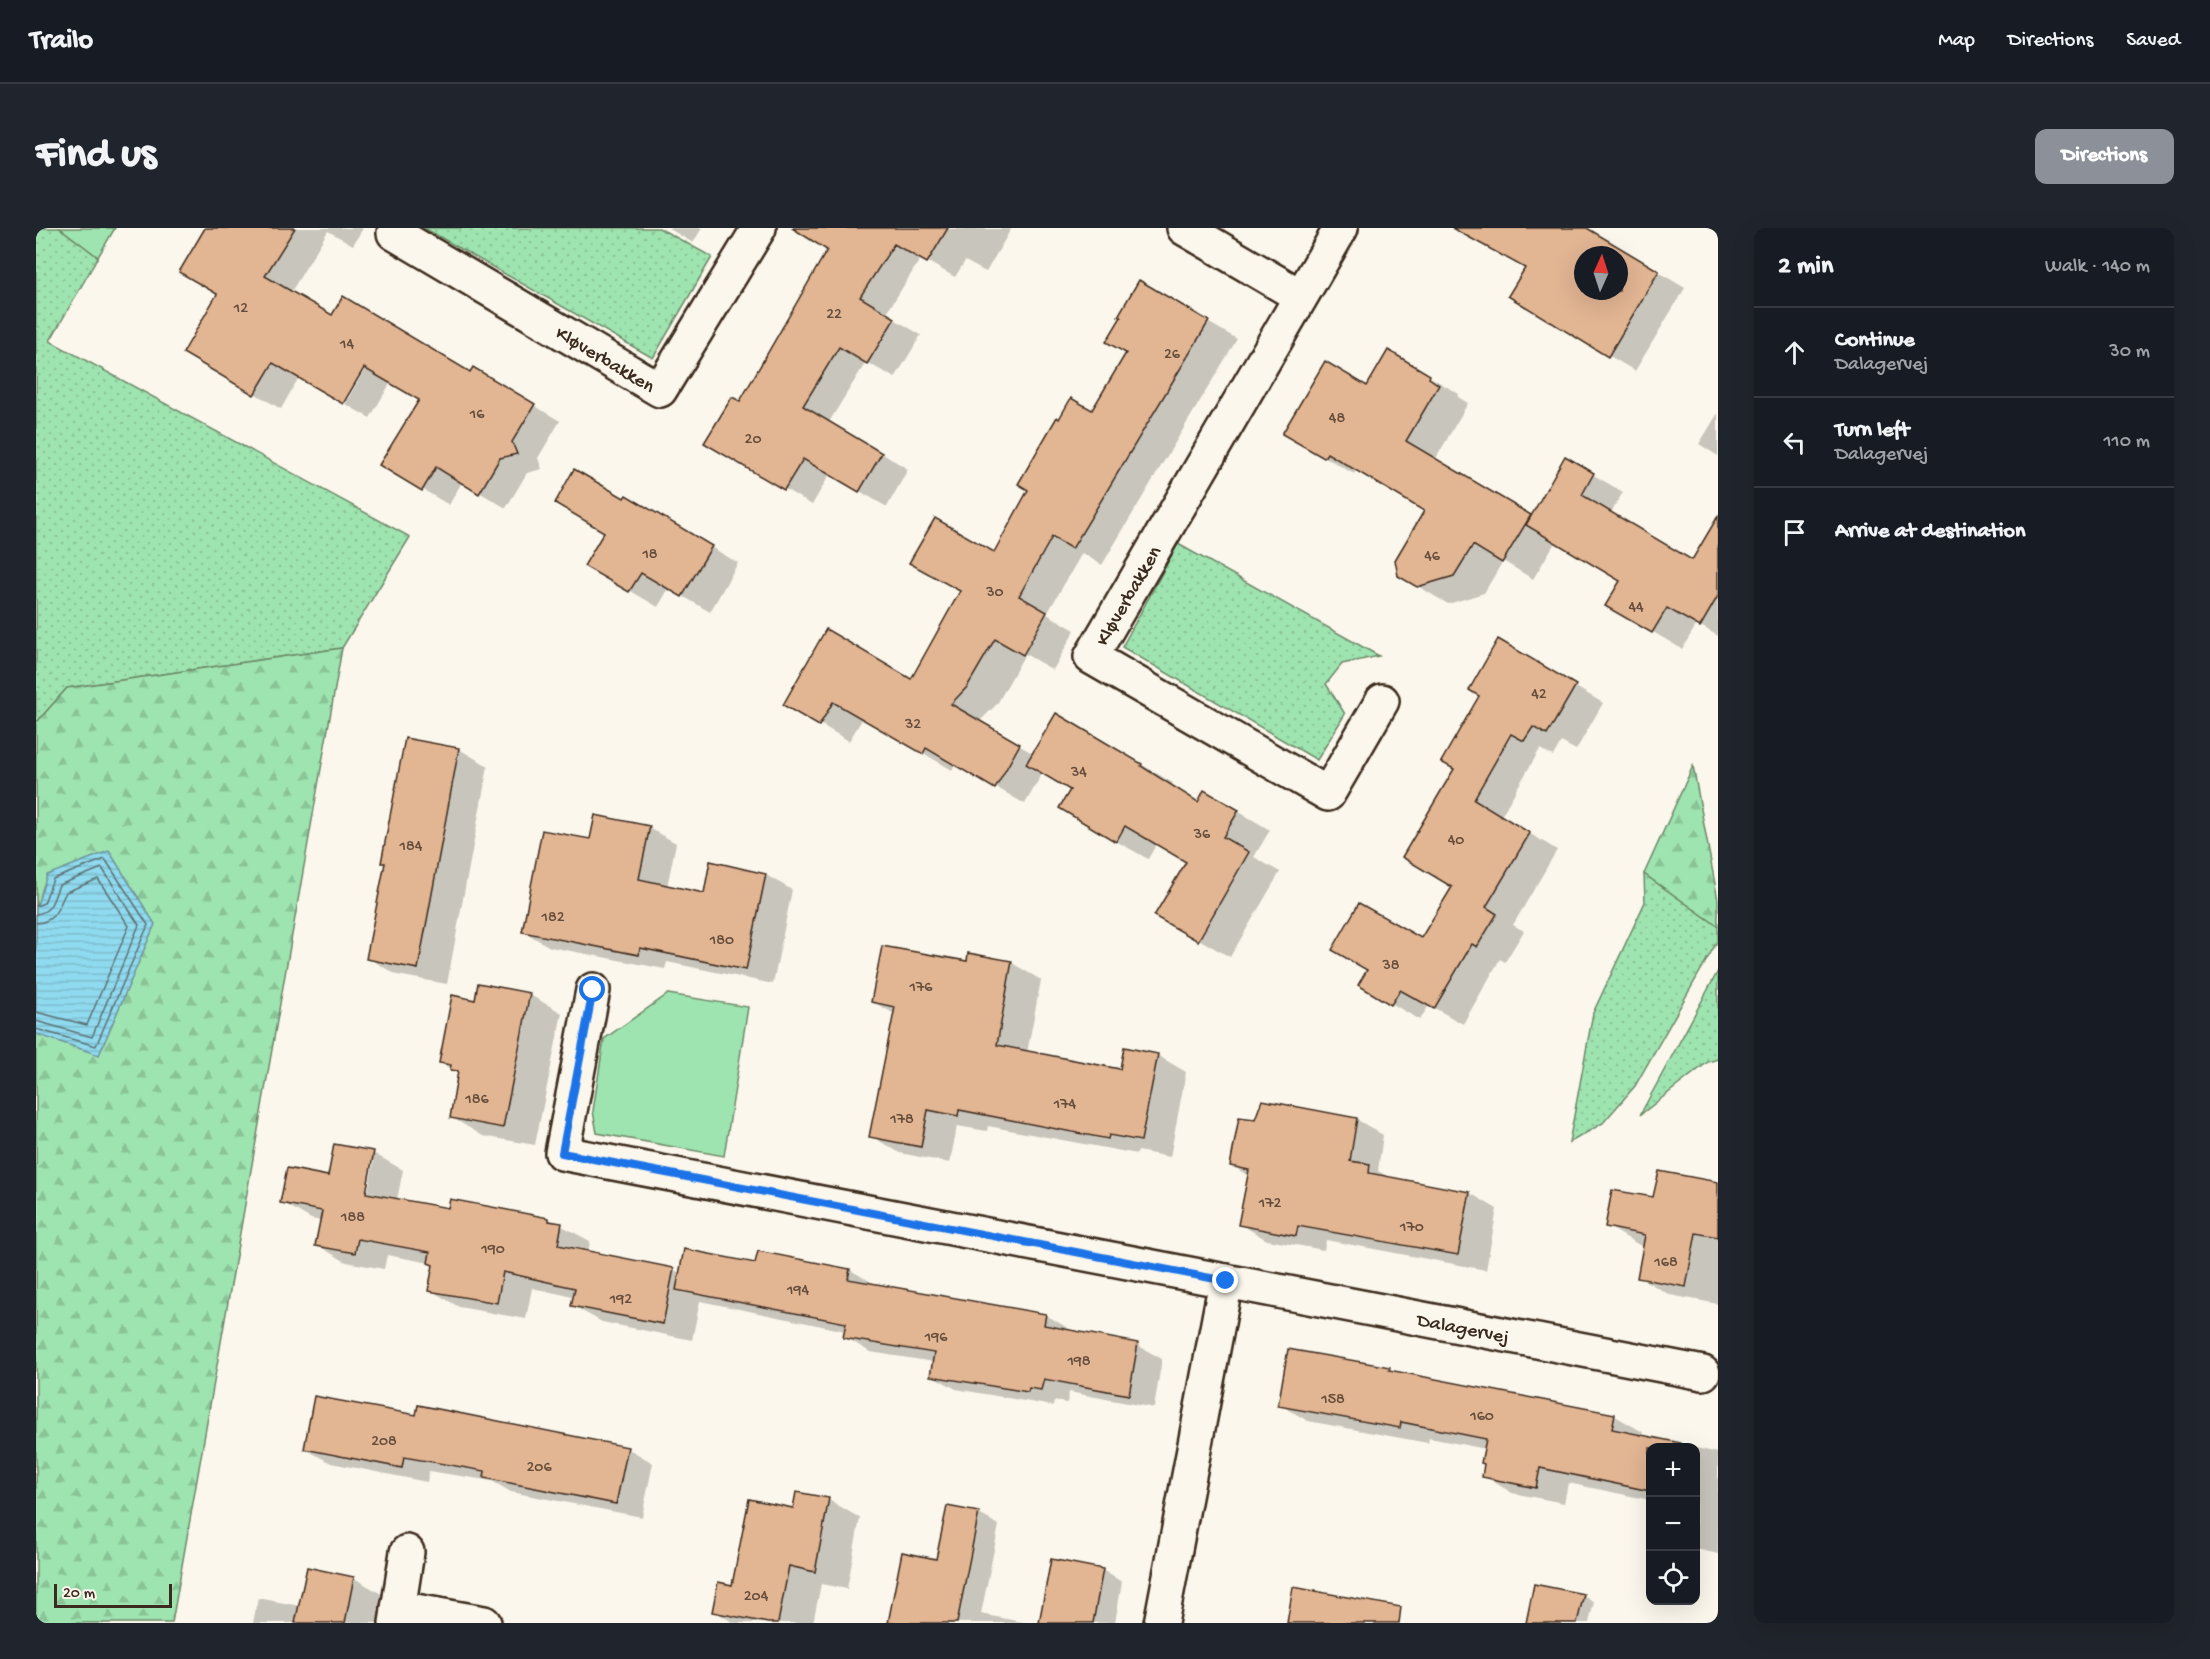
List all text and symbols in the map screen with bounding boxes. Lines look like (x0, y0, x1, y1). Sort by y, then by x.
text: Trailo (30, 25, 93, 58)
text: Map (1938, 29, 1975, 54)
text: Directions (2008, 29, 2093, 54)
text: Saved (2126, 29, 2180, 54)
button: Directions (2035, 129, 2174, 184)
text: Find us (36, 132, 156, 181)
north arrow (1574, 246, 1628, 300)
text: 2 min (1778, 252, 1833, 283)
text: Walk · 140 m (2045, 256, 2150, 279)
house number: 12 (233, 300, 248, 319)
house number: 22 (826, 306, 842, 325)
street label: Kløverbakken (550, 323, 658, 400)
text: Continue (1835, 328, 1915, 354)
house number: 14 (339, 336, 354, 355)
icon: ahead (1778, 336, 1811, 369)
text: 30 m (2109, 341, 2150, 364)
house number: 26 (1164, 346, 1181, 365)
text: Dalagervej (1835, 354, 1928, 377)
house number: 16 (469, 406, 485, 425)
house number: 48 (1329, 410, 1345, 429)
text: Turn left (1835, 418, 1909, 444)
icon: left (1778, 426, 1811, 459)
house number: 20 (745, 431, 761, 450)
text: 110 m (2104, 431, 2150, 454)
text: Dalagervej (1835, 444, 1928, 467)
icon: arrive (1778, 516, 1811, 549)
text: Arrive at destination (1835, 519, 2025, 545)
street label: Kløverbakken (1092, 542, 1168, 651)
house number: 18 (641, 546, 658, 565)
house number: 46 (1424, 548, 1441, 567)
house number: 30 (985, 584, 1004, 603)
house number: 44 (1628, 599, 1644, 618)
house number: 42 (1531, 686, 1547, 705)
house number: 32 (904, 716, 921, 735)
house number: 34 (1070, 764, 1087, 783)
house number: 36 (1193, 826, 1211, 845)
house number: 40 (1448, 832, 1464, 851)
house number: 184 (399, 838, 423, 857)
house number: 182 (540, 909, 565, 928)
house number: 180 (709, 932, 734, 951)
house number: 38 (1381, 957, 1400, 976)
route start (579, 976, 605, 1002)
house number: 176 (909, 979, 933, 998)
house number: 186 (464, 1091, 490, 1110)
house number: 174 (1053, 1096, 1077, 1115)
house number: 178 (889, 1111, 914, 1130)
house number: 172 (1258, 1195, 1281, 1214)
house number: 188 (340, 1209, 365, 1228)
house number: 170 (1399, 1219, 1424, 1238)
house number: 190 (480, 1241, 505, 1260)
house number: 168 (1653, 1254, 1678, 1273)
route end (1212, 1267, 1238, 1293)
house number: 194 (786, 1282, 809, 1301)
house number: 192 (609, 1291, 632, 1310)
street label: Dalagervej (1413, 1310, 1511, 1350)
house number: 196 (924, 1329, 948, 1348)
house number: 198 (1066, 1353, 1091, 1372)
house number: 158 (1320, 1391, 1345, 1410)
house number: 160 (1469, 1408, 1494, 1427)
house number: 208 (371, 1433, 397, 1452)
map controls (1646, 1443, 1700, 1605)
button: + (1646, 1443, 1700, 1497)
house number: 206 (526, 1459, 552, 1478)
button: − (1646, 1497, 1700, 1551)
button: locate (1646, 1551, 1700, 1605)
scale bar (54, 1581, 172, 1608)
text: 20 m (63, 1585, 95, 1604)
house number: 204 (744, 1588, 769, 1607)

